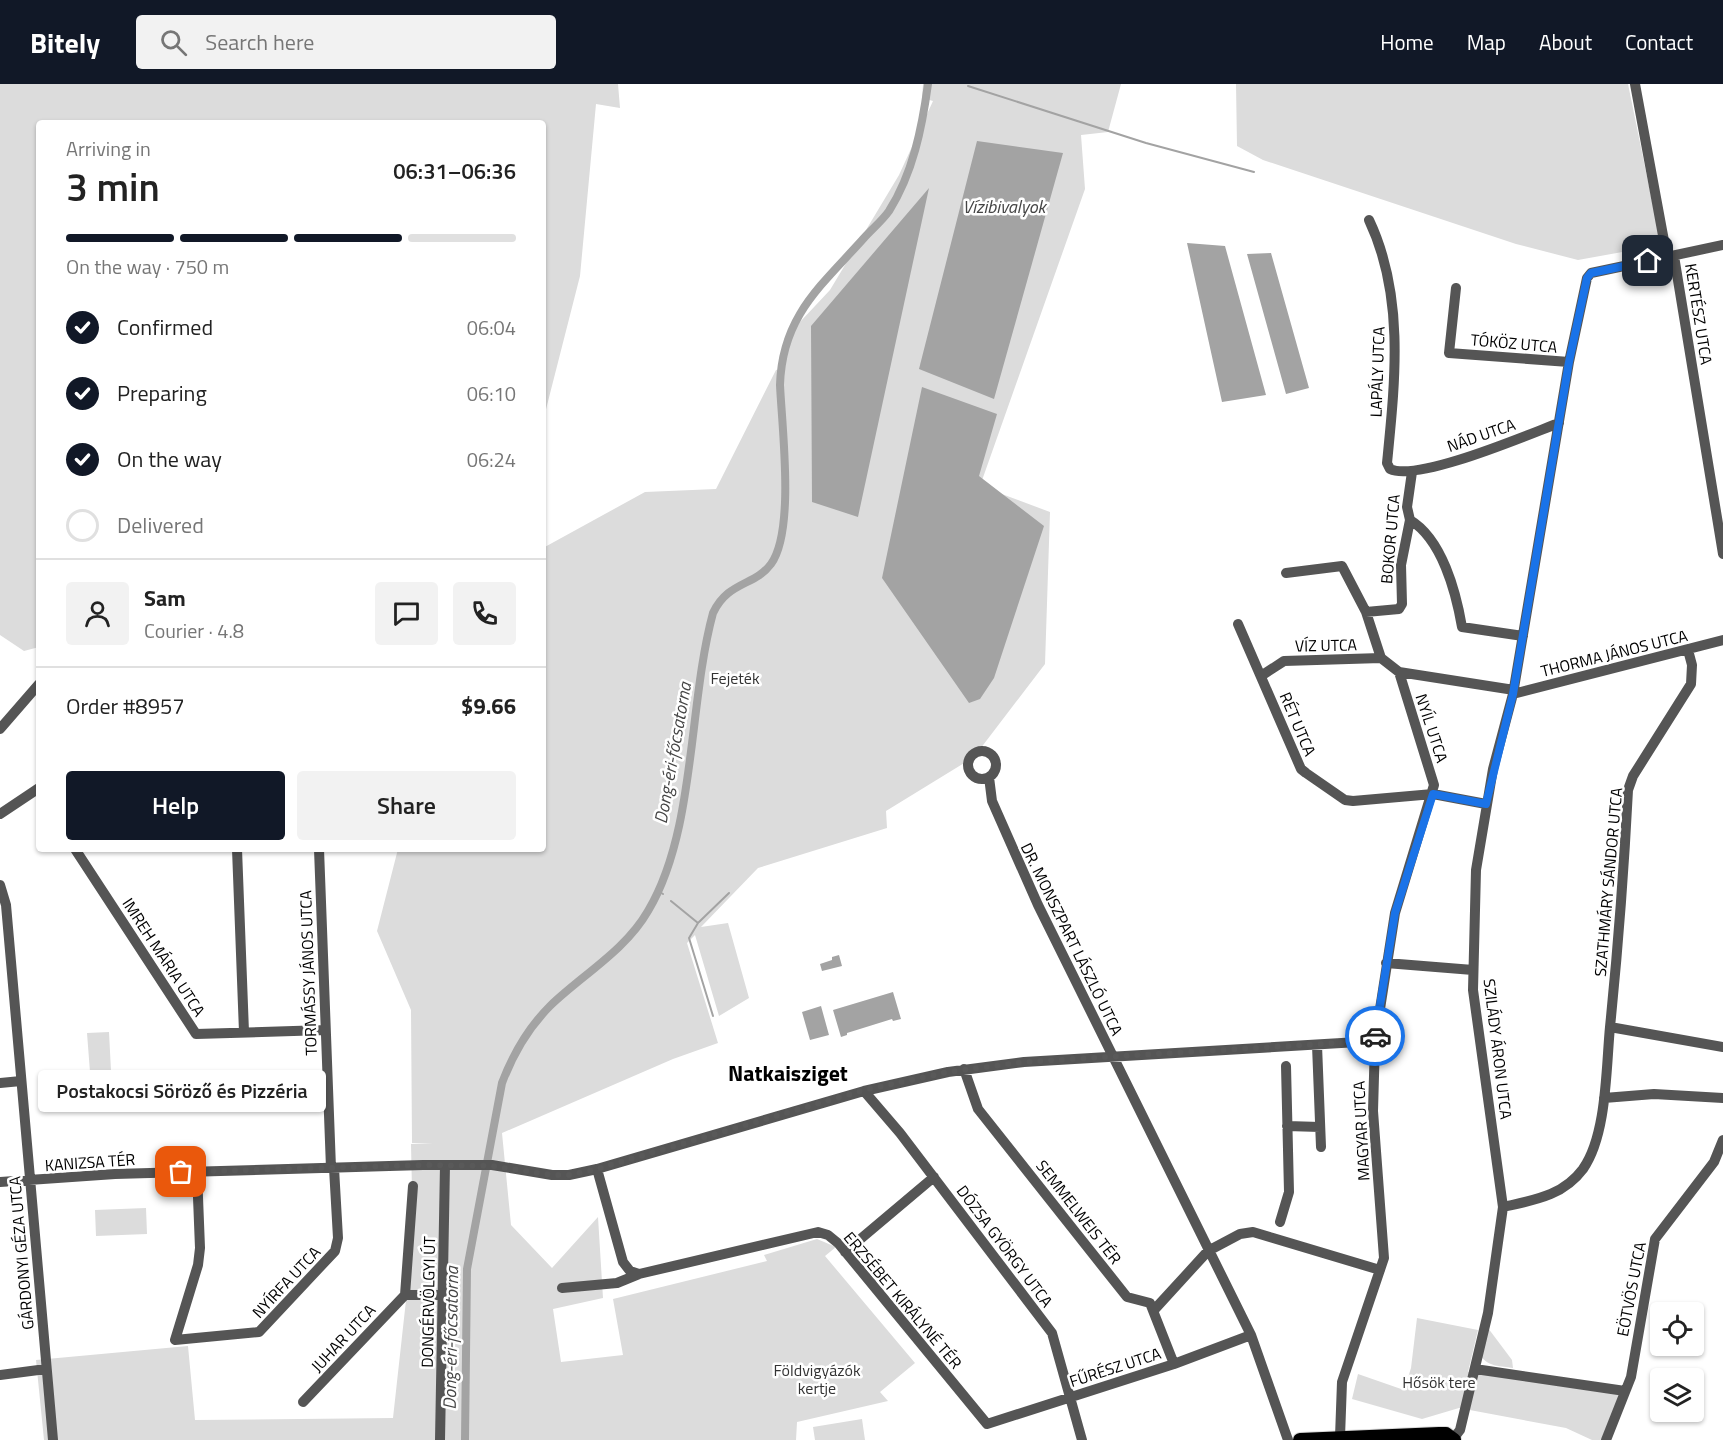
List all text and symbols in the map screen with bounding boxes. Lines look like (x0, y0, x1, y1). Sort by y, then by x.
search box (136, 15, 556, 69)
text: Bitely (30, 21, 100, 64)
text: Search here (205, 25, 314, 59)
icon: search (157, 26, 190, 59)
text: Home (1380, 26, 1434, 58)
text: Map (1467, 26, 1506, 58)
text: About (1539, 26, 1592, 58)
text: Contact (1625, 26, 1693, 58)
text: Arriving in (66, 133, 151, 164)
text: 06:31–06:36 (393, 154, 516, 188)
text: 3 min (66, 157, 160, 216)
water label: Vízibivalyok (962, 193, 1048, 220)
pin (1622, 235, 1673, 286)
icon: home (1631, 244, 1664, 277)
text: On the way · 750 m (66, 251, 229, 282)
street label: KERTÉSZ UTCA (1679, 262, 1719, 367)
text: Confirmed (117, 310, 213, 344)
icon: check (66, 311, 99, 344)
text: 06:04 (467, 312, 516, 343)
street label: LAPÁLY UTCA (1363, 326, 1391, 418)
street label: TÓKÖZ UTCA (1470, 327, 1559, 359)
text: Preparing (117, 376, 207, 410)
icon: check (66, 377, 99, 410)
text: 06:10 (467, 378, 516, 409)
street label: NÁD UTCA (1444, 412, 1519, 458)
text: On the way (117, 442, 222, 476)
icon: check (66, 443, 99, 476)
text: 06:24 (467, 444, 516, 475)
street label: BOKOR UTCA (1374, 493, 1406, 585)
text: Delivered (117, 508, 204, 542)
text: Sam (144, 581, 186, 615)
button: person (66, 582, 129, 645)
button: chat (375, 582, 438, 645)
button: phone (453, 582, 516, 645)
text: Courier · 4.8 (144, 615, 244, 646)
street label: THORMA JÁNOS UTCA (1538, 623, 1690, 683)
street label: VÍZ UTCA (1295, 632, 1358, 658)
park label: Fejeték (710, 666, 760, 690)
water label: Dong-éri-főcsatorna (647, 679, 698, 826)
street label: RÉT UTCA (1274, 688, 1322, 760)
text: Order #8957 (66, 689, 185, 723)
text: $9.66 (461, 689, 516, 723)
street label: NYÍL UTCA (1410, 690, 1455, 766)
button: Help (66, 771, 285, 840)
button: Share (297, 771, 516, 840)
street label: SZATHMÁRY SÁNDOR UTCA (1588, 786, 1628, 978)
street label: DR. MONSZPART LÁSZLÓ UTCA (1015, 839, 1129, 1040)
street label: TORMÁSSY JÁNOS UTCA (293, 890, 323, 1056)
street label: IMREH MÁRIA UTCA (117, 893, 212, 1021)
street label: SZILÁDY ÁRON UTCA (1477, 977, 1519, 1121)
courier (1345, 1006, 1405, 1066)
icon: car (1359, 1020, 1392, 1053)
district label: Natkaisziget (728, 1056, 848, 1090)
callout: Postakocsi Söröző és Pizzéria (37, 1070, 325, 1112)
text: Postakocsi Söröző és Pizzéria (56, 1075, 308, 1106)
street label: MAGYAR UTCA (1346, 1080, 1376, 1181)
pin (155, 1146, 206, 1197)
street label: KANIZSA TÉR (44, 1147, 136, 1177)
icon: bag (164, 1155, 197, 1188)
street label: SEMMELWEIS TÉR (1031, 1155, 1127, 1269)
street label: GÁRDONYI GÉZA UTCA (2, 1175, 40, 1331)
street label: DÓZSA GYÖRGY UTCA (951, 1180, 1059, 1313)
street label: ERZSÉBET KIRÁLYNÉ TÉR (838, 1226, 968, 1374)
street label: DONGÉRVÖLGYI ÚT (415, 1235, 441, 1368)
street label: EÖTVÖS UTCA (1610, 1239, 1652, 1338)
street label: NYÍRFA UTCA (246, 1240, 326, 1323)
water label: Dong-éri-főcsatorna (436, 1265, 465, 1410)
street label: JUHAR UTCA (305, 1298, 381, 1377)
map controls (1650, 1302, 1704, 1422)
button: locate (1650, 1302, 1704, 1356)
street label: FŰRÉSZ UTCA (1066, 1341, 1164, 1393)
park label: Földvigyázók kertje (773, 1358, 861, 1400)
button: layers (1650, 1368, 1704, 1422)
park label: Hősök tere (1402, 1370, 1476, 1394)

